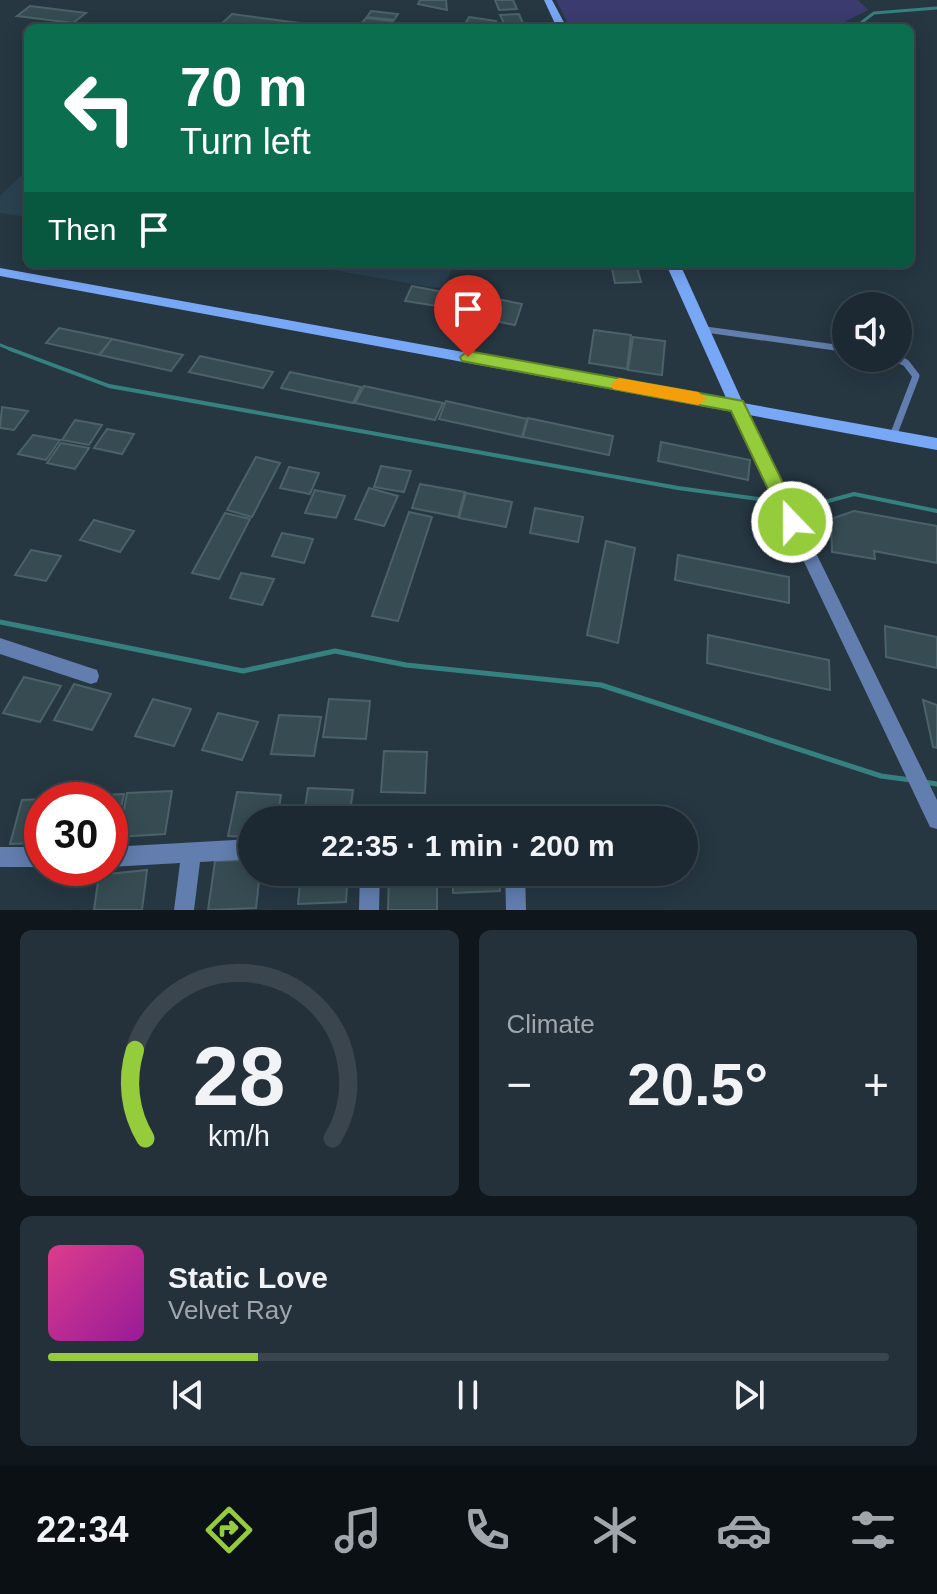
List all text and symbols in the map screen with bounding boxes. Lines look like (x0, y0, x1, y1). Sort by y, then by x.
text: 70 m (180, 55, 308, 118)
icon: left (48, 56, 152, 160)
text: Turn left (180, 121, 311, 162)
icon: arrive (132, 208, 176, 252)
text: Then (48, 213, 116, 246)
pin (434, 275, 502, 357)
icon: arrive (446, 287, 490, 331)
map controls (832, 292, 912, 372)
button: sound (832, 292, 912, 372)
position arrow (750, 480, 834, 564)
speed limit sign: 30 (24, 782, 128, 886)
text: 22:35 · 1 min · 200 m (321, 829, 615, 862)
text: Climate (507, 1009, 595, 1039)
text: 28 (193, 1030, 286, 1123)
text: 20.5° (627, 1051, 768, 1118)
text: − (507, 1060, 532, 1109)
text: + (863, 1060, 889, 1109)
text: km/h (208, 1120, 270, 1152)
text: Static Love (168, 1261, 328, 1294)
text: Velvet Ray (168, 1295, 292, 1325)
icon: previous (166, 1373, 210, 1417)
icon: pause (446, 1373, 490, 1417)
icon: next (727, 1373, 771, 1417)
icon: directions (201, 1502, 257, 1558)
icon: music (330, 1502, 386, 1558)
icon: phone (459, 1502, 515, 1558)
icon: climate (587, 1502, 643, 1558)
icon: car (716, 1502, 772, 1558)
icon: filters (845, 1502, 901, 1558)
text: 22:34 (36, 1509, 128, 1550)

